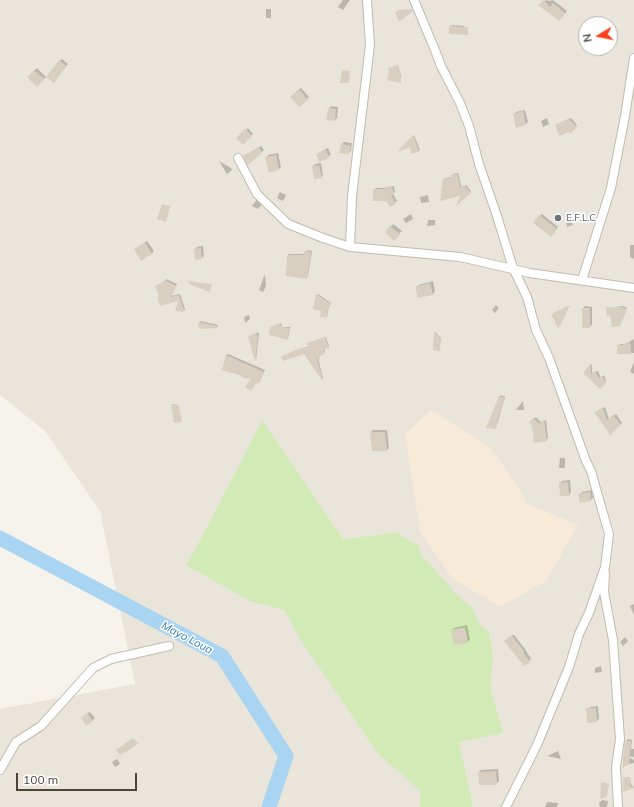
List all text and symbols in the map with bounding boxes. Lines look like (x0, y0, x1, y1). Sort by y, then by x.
north arrow (578, 16, 618, 56)
text: N (580, 33, 595, 43)
place label: E.F.L.C (566, 212, 596, 224)
marker: E.F.L.C (553, 213, 563, 223)
water label: Mayo Loua (159, 619, 215, 657)
scale bar (18, 765, 139, 791)
text: 100 m (23, 772, 58, 787)

